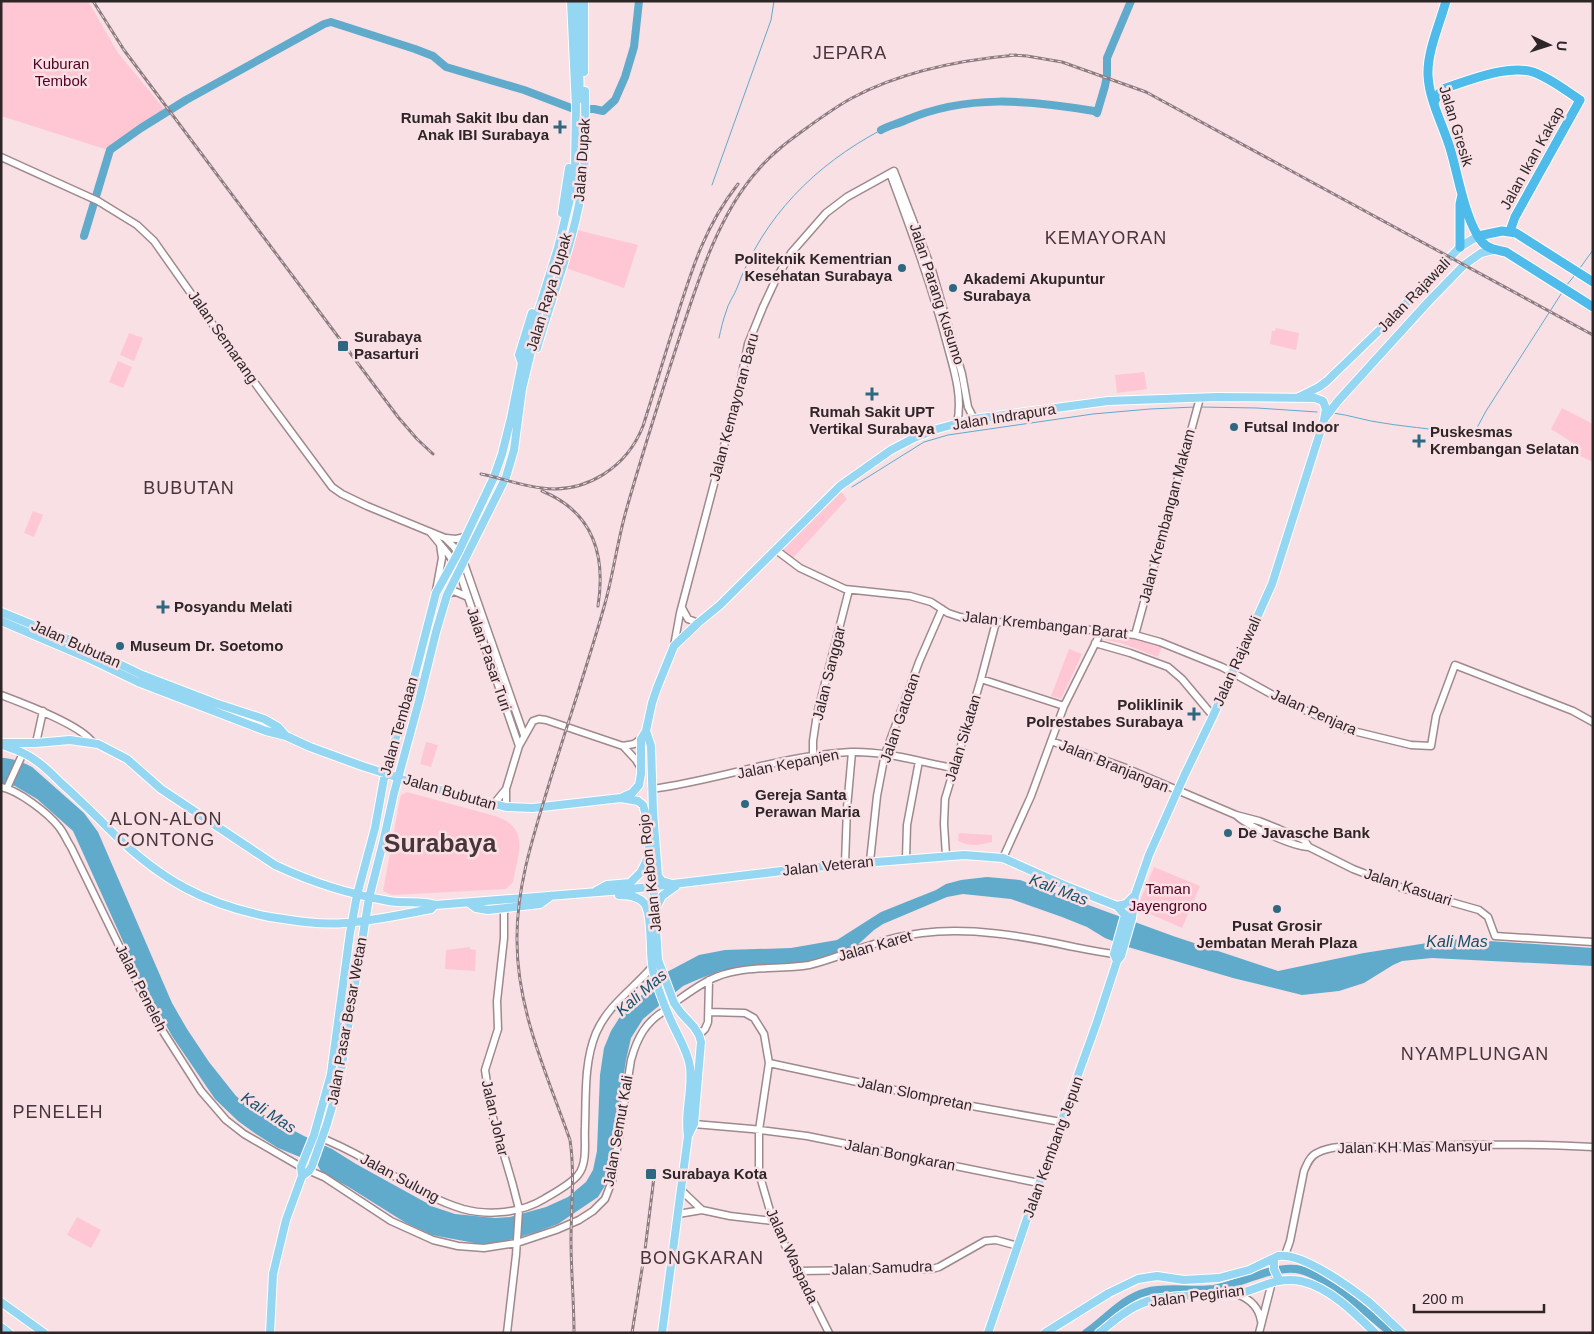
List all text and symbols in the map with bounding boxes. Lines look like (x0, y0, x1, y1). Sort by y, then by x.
north arrow (1524, 20, 1574, 70)
text: U (1554, 40, 1570, 52)
district label: JEPARA (813, 43, 887, 63)
park label: Kuburan Tembok (33, 55, 89, 89)
street label: Jalan Gresik (1436, 84, 1477, 169)
street label: Jalan Ikan Kakap (1496, 103, 1567, 212)
place label: Rumah Sakit Ibu dan Anak IBI Surabaya (401, 109, 550, 143)
street label: Jalan Dupak (570, 117, 593, 202)
marker: Rumah Sakit Ibu dan Anak IBI Surabaya (553, 120, 567, 134)
street label: Jalan Parang Kusumo (907, 221, 968, 367)
district label: KEMAYORAN (1045, 228, 1167, 248)
street label: Jalan Raya Dupak (522, 230, 575, 353)
place label: Politeknik Kementrian Kesehatan Surabaya (734, 250, 893, 284)
street label: Jalan Rajawali (1374, 254, 1453, 335)
marker: Politeknik Kementrian Kesehatan Surabaya (896, 262, 908, 274)
place label: Akademi Akupuntur Surabaya (963, 270, 1105, 304)
marker: Akademi Akupuntur Surabaya (947, 282, 959, 294)
street label: Jalan Semarang (185, 287, 262, 386)
place label: Surabaya Pasarturi (354, 328, 422, 362)
street label: Jalan Kemayoran Baru (706, 331, 761, 483)
marker: Surabaya Pasarturi (336, 339, 350, 353)
marker: Rumah Sakit UPT Vertikal Surabaya (865, 387, 879, 401)
street label: Jalan Indrapura (951, 400, 1057, 433)
place label: Rumah Sakit UPT Vertikal Surabaya (809, 403, 935, 437)
place label: Futsal Indoor (1244, 418, 1339, 435)
marker: Futsal Indoor (1228, 421, 1240, 433)
place label: Puskesmas Krembangan Selatan (1430, 423, 1579, 457)
street label: Jalan Krembangan Makam (1135, 427, 1198, 605)
marker: Puskesmas Krembangan Selatan (1412, 434, 1426, 448)
district label: BUBUTAN (143, 478, 235, 498)
place label: Posyandu Melati (174, 598, 292, 615)
marker: Posyandu Melati (156, 600, 170, 614)
street label: Jalan Pasar Turi (464, 605, 515, 713)
street label: Jalan Krembangan Barat (962, 607, 1129, 642)
street label: Jalan Rajawali (1209, 613, 1264, 708)
street label: Jalan Bubutan (29, 616, 123, 671)
street label: Jalan Sanggar (809, 624, 848, 722)
place label: Museum Dr. Soetomo (130, 637, 283, 654)
marker: Museum Dr. Soetomo (114, 640, 126, 652)
street label: Jalan Gatotan (876, 671, 923, 765)
street label: Jalan Tembaan (376, 675, 421, 777)
street label: Jalan Penjara (1269, 685, 1360, 738)
street label: Jalan Sikatan (941, 692, 984, 783)
place label: Poliklinik Polrestabes Surabaya (1026, 696, 1184, 730)
marker: Poliklinik Polrestabes Surabaya (1187, 707, 1201, 721)
street label: Jalan Branjangan (1057, 736, 1172, 795)
street label: Jalan Kepanjen (736, 745, 840, 782)
street label: Jalan Bubutan (402, 770, 499, 813)
place label: Gereja Santa Perawan Maria (755, 786, 861, 820)
marker: Gereja Santa Perawan Maria (739, 798, 751, 810)
district label: ALON-ALON CONTONG (109, 809, 223, 850)
street label: Jalan Kebon Rojo (635, 813, 664, 933)
place label: De Javasche Bank (1238, 824, 1370, 841)
marker: De Javasche Bank (1222, 827, 1234, 839)
district label: Surabaya (384, 829, 497, 857)
street label: Jalan Veteran (781, 852, 874, 879)
street label: Jalan Kasuari (1362, 864, 1454, 909)
water label: Kali Mas (1027, 871, 1091, 908)
park label: Taman Jayengrono (1129, 880, 1207, 914)
marker: Pusat Grosir Jembatan Merah Plaza (1271, 903, 1283, 915)
place label: Pusat Grosir Jembatan Merah Plaza (1197, 917, 1358, 951)
street label: Jalan Karet (836, 927, 914, 964)
water label: Kali Mas (1426, 933, 1488, 950)
street label: Jalan Pasar Besar Wetan (323, 936, 370, 1106)
street label: Jalan Peneleh (112, 942, 171, 1034)
water label: Kali Mas (613, 966, 670, 1019)
district label: NYAMPLUNGAN (1401, 1044, 1549, 1064)
street label: Jalan Slompretan (856, 1073, 974, 1114)
street label: Jalan Semut Kali (599, 1074, 636, 1188)
street label: Jalan Kembang Jepun (1019, 1074, 1086, 1220)
street label: Jalan Johar (478, 1078, 512, 1158)
water label: Kali Mas (238, 1089, 299, 1136)
district label: PENELEH (12, 1102, 104, 1122)
street label: Jalan Bongkaran (843, 1135, 957, 1174)
street label: Jalan KH Mas Mansyur (1337, 1137, 1493, 1156)
street label: Jalan Sulung (358, 1150, 443, 1205)
place label: Surabaya Kota (662, 1165, 768, 1182)
marker: Surabaya Kota (644, 1167, 658, 1181)
street label: Jalan Waspada (763, 1206, 822, 1307)
district label: BONGKARAN (640, 1248, 764, 1268)
street label: Jalan Samudra (831, 1257, 933, 1278)
street label: Jalan Pegirian (1149, 1281, 1245, 1310)
scale bar (1414, 1282, 1544, 1314)
text: 200 m (1422, 1290, 1464, 1307)

